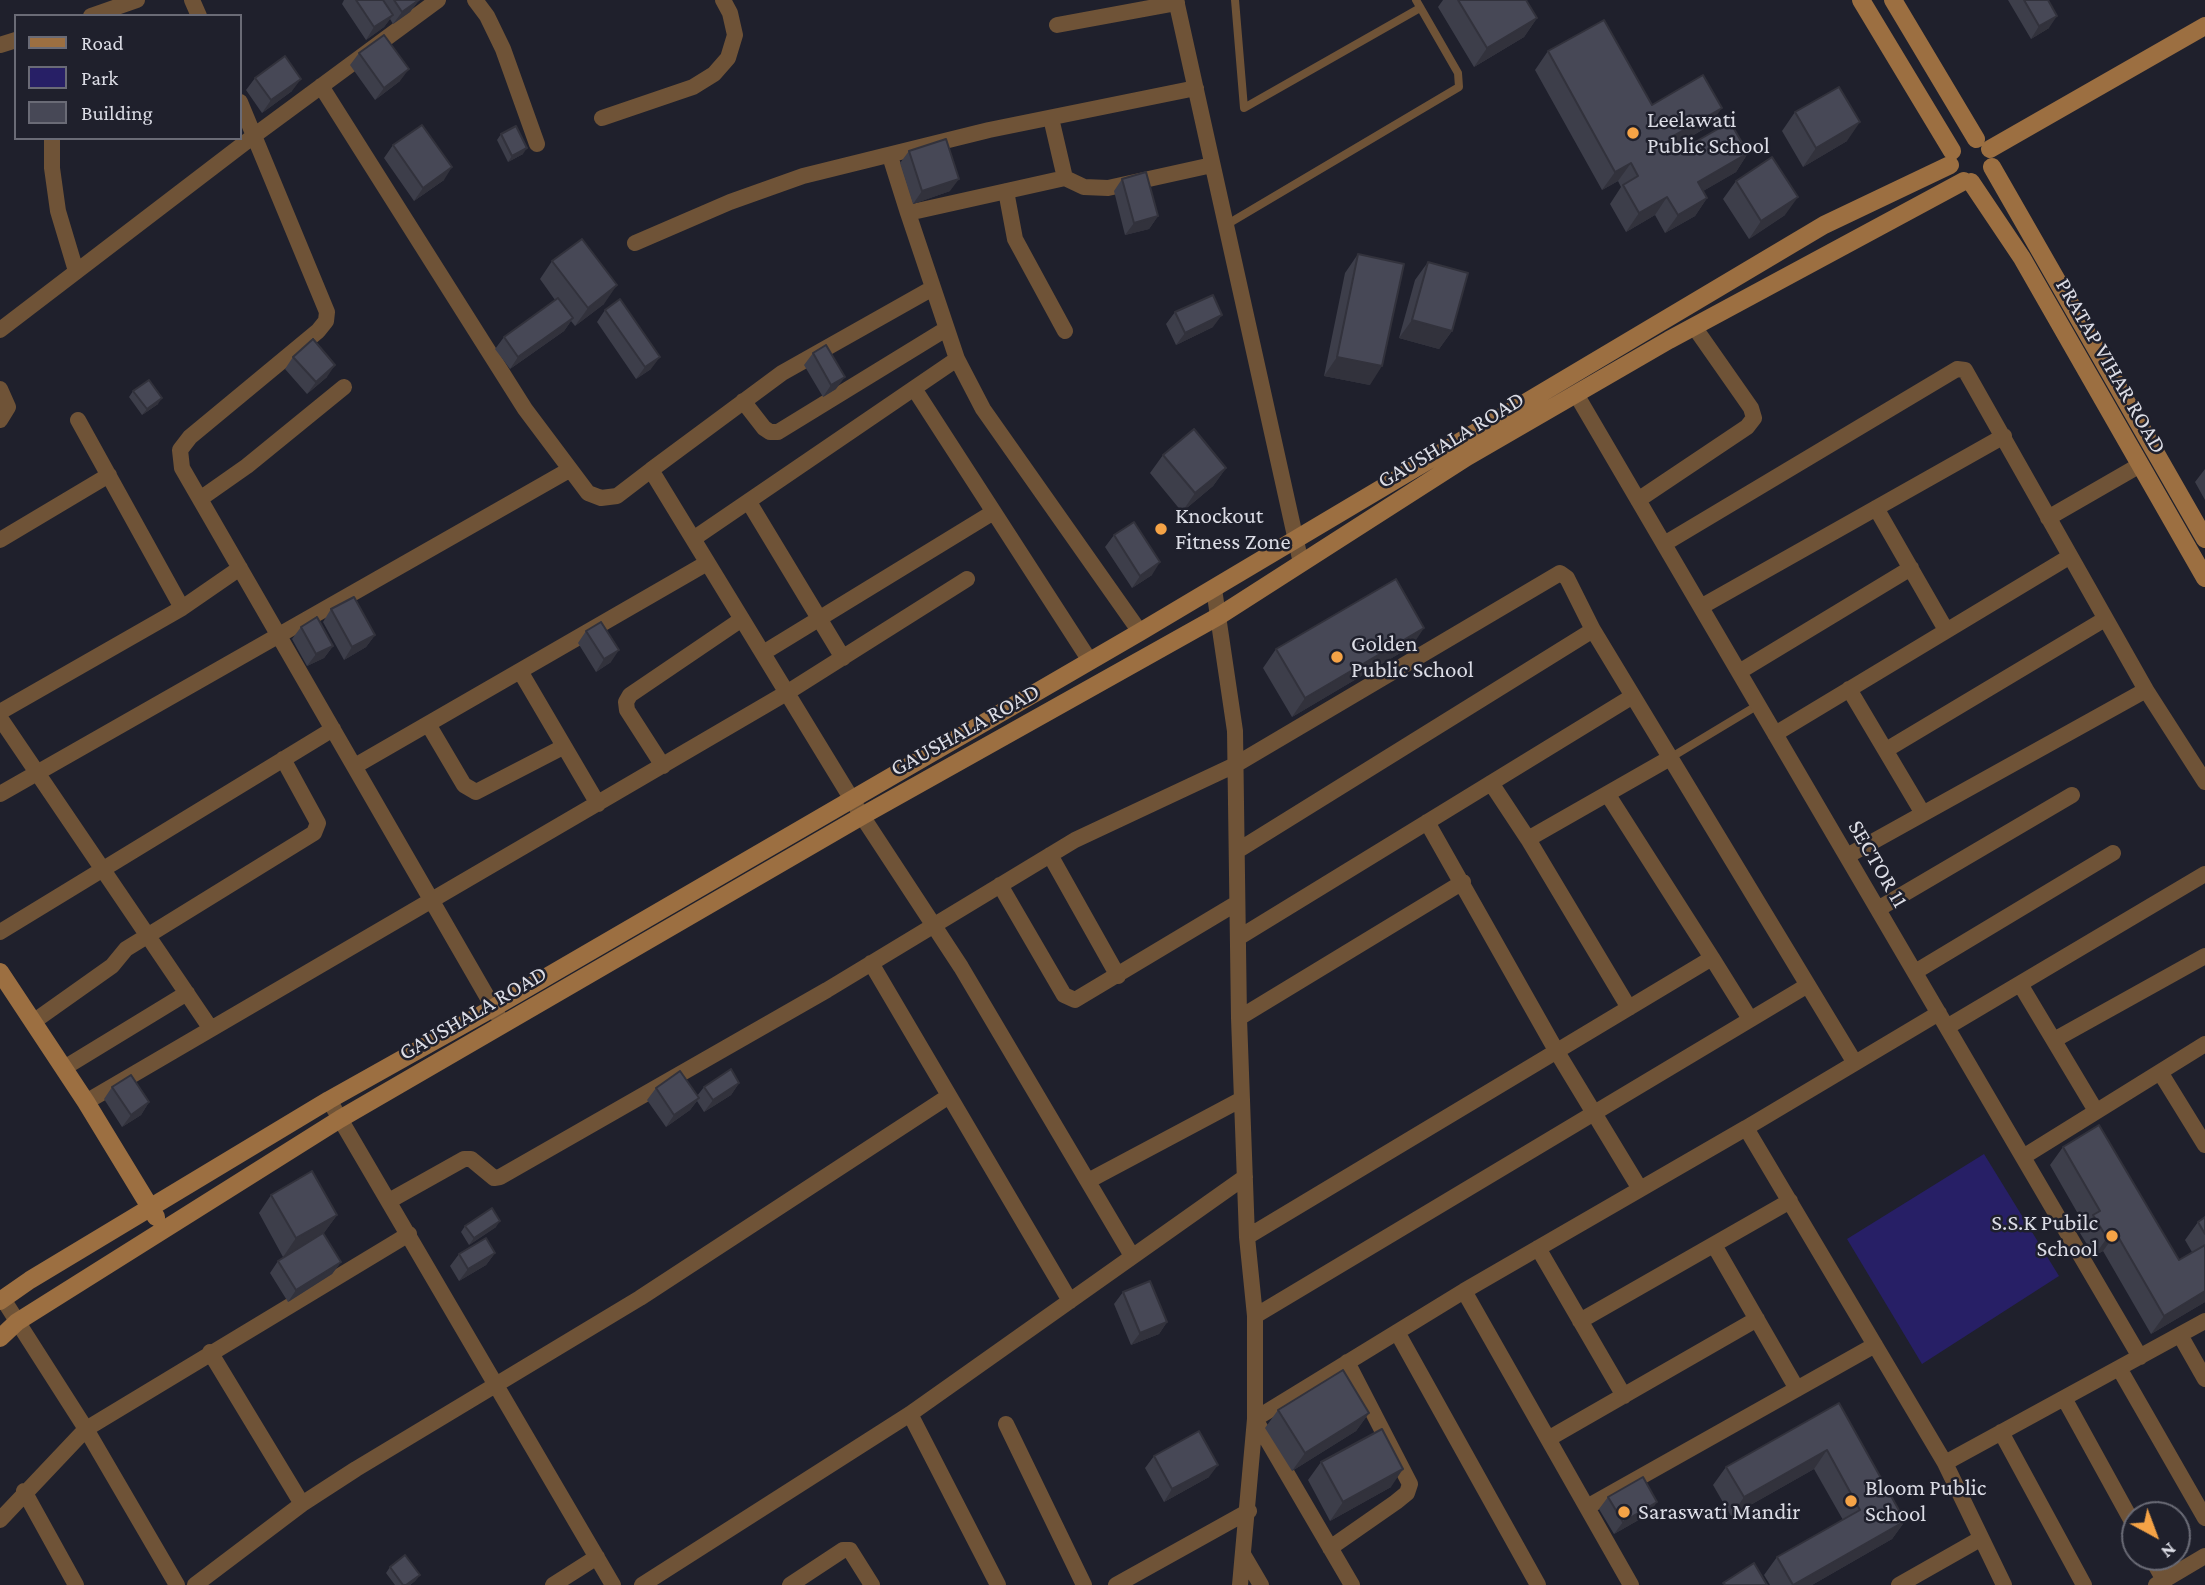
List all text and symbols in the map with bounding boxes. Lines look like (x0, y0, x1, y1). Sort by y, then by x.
legend (14, 14, 242, 140)
text: Road (81, 31, 124, 55)
text: Park (81, 66, 118, 90)
text: Building (81, 101, 153, 125)
place label: Leelawati Public School (1647, 106, 1770, 160)
marker: Leelawati Public School (1625, 125, 1641, 141)
street label: PRATAP VIHAR ROAD (2050, 273, 2172, 459)
street label: GAUSHALA ROAD (1373, 385, 1529, 495)
place label: Knockout Fitness Zone (1175, 502, 1291, 556)
marker: Knockout Fitness Zone (1153, 521, 1169, 537)
place label: Golden Public School (1351, 630, 1474, 684)
marker: Golden Public School (1329, 649, 1345, 665)
street label: GAUSHALA ROAD (886, 678, 1044, 782)
street label: SECTOR 11 (1842, 815, 1914, 913)
street label: GAUSHALA ROAD (394, 959, 552, 1067)
place label: S.S.K Pubilc School (1991, 1209, 2098, 1263)
marker: S.S.K Pubilc School (2104, 1228, 2120, 1244)
place label: Bloom Public School (1865, 1474, 1986, 1528)
marker: Bloom Public School (1843, 1493, 1859, 1509)
place label: Saraswati Mandir (1638, 1498, 1800, 1526)
north arrow (2121, 1501, 2191, 1571)
marker: Saraswati Mandir (1616, 1504, 1632, 1520)
text: N (2157, 1539, 2181, 1563)

